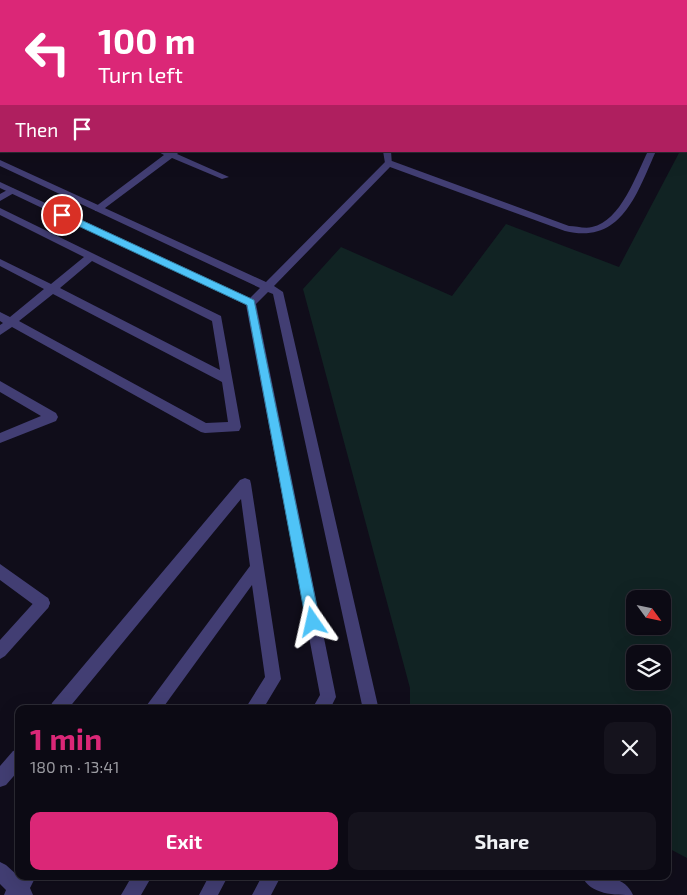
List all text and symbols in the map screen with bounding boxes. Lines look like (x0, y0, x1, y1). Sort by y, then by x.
text: 100 m (98, 19, 196, 61)
icon: left (15, 20, 80, 85)
text: Turn left (98, 61, 183, 87)
icon: arrive (68, 115, 96, 143)
text: Then (15, 118, 58, 141)
pin (41, 194, 83, 236)
icon: arrive (48, 201, 76, 229)
north arrow (626, 590, 671, 635)
map controls (626, 590, 671, 690)
position arrow (286, 595, 338, 647)
button: layers (626, 645, 671, 690)
text: 1 min (30, 720, 102, 756)
button: close (604, 722, 656, 774)
text: 180 m · 13:41 (30, 757, 119, 776)
button: Exit (30, 812, 338, 870)
button: Share (348, 812, 656, 870)

